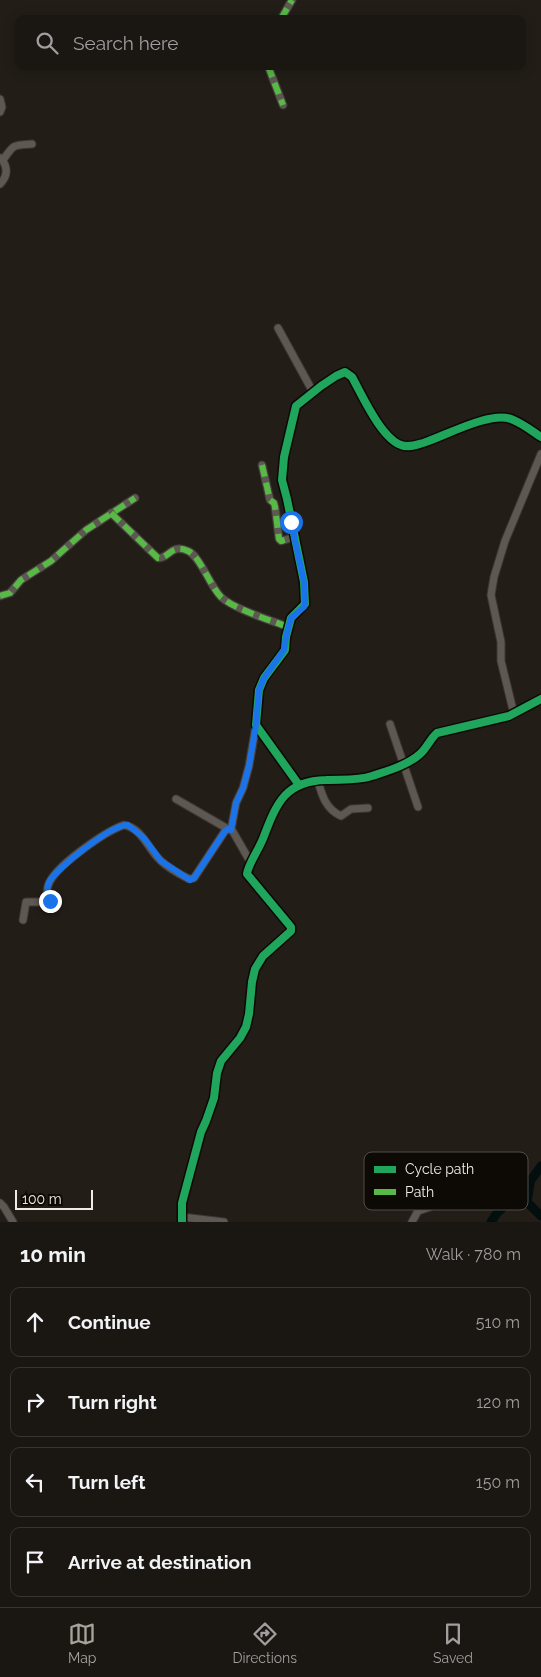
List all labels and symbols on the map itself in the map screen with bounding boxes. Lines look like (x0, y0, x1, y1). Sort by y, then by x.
route start (280, 511, 303, 534)
route end (39, 890, 62, 913)
legend (364, 1152, 528, 1210)
text: Cycle path (405, 1161, 474, 1177)
text: Path (405, 1184, 434, 1200)
scale bar (15, 1187, 92, 1210)

